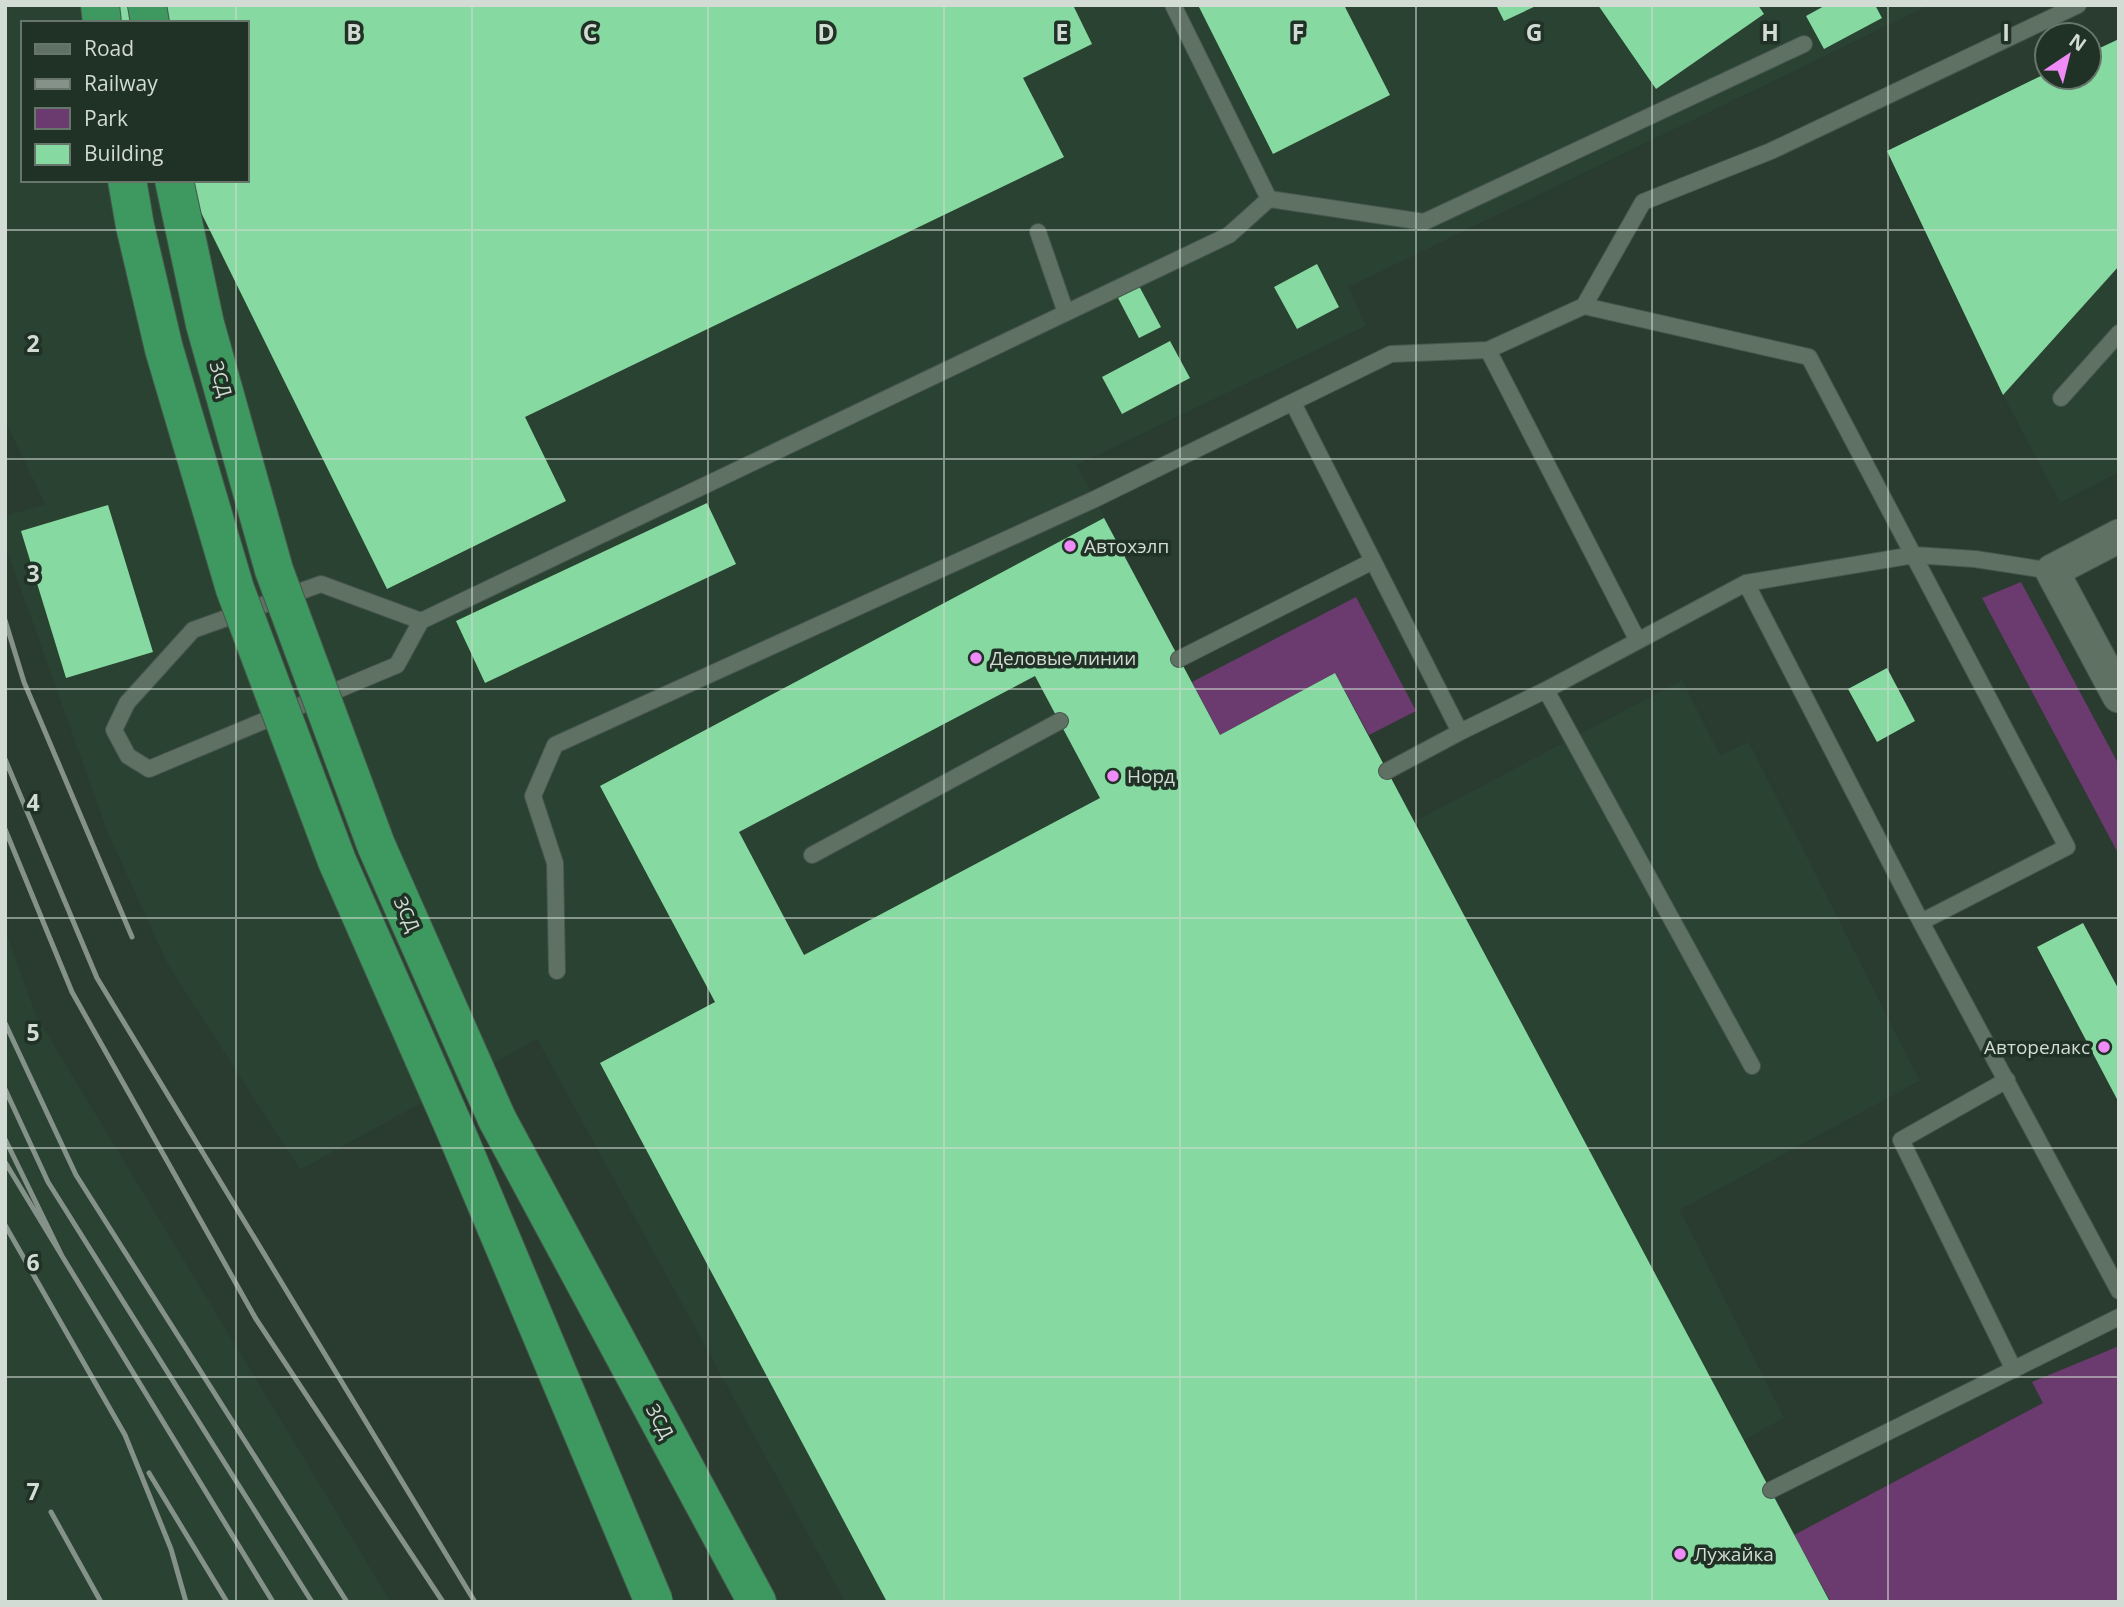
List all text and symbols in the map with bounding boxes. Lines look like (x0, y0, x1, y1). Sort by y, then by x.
text: B (346, 16, 362, 48)
text: C (583, 16, 597, 48)
text: D (817, 16, 835, 48)
text: E (1056, 16, 1068, 48)
text: F (1292, 16, 1304, 48)
text: G (1526, 16, 1542, 48)
text: H (1761, 16, 1779, 48)
text: I (2002, 16, 2010, 48)
legend (21, 21, 248, 182)
north arrow (2033, 21, 2103, 91)
text: N (2064, 27, 2092, 57)
text: Road (84, 34, 134, 62)
text: Railway (84, 69, 158, 97)
text: Park (84, 104, 128, 132)
text: Building (84, 139, 163, 167)
text: 2 (26, 327, 40, 359)
street label: ЗСД (204, 358, 238, 400)
place label: Автохэлп (1084, 533, 1169, 559)
marker: Автохэлп (1062, 538, 1078, 554)
text: 3 (26, 557, 40, 589)
place label: Деловые линии (990, 645, 1136, 671)
marker: Деловые линии (968, 650, 984, 666)
place label: Норд (1127, 763, 1175, 789)
marker: Норд (1105, 768, 1121, 784)
text: 4 (26, 786, 40, 818)
street label: ЗСД (388, 892, 426, 936)
text: 5 (26, 1016, 40, 1048)
place label: Авторелакс (1984, 1034, 2090, 1060)
marker: Авторелакс (2096, 1039, 2112, 1055)
text: 6 (26, 1246, 40, 1278)
street label: ЗСД (640, 1399, 680, 1443)
text: 7 (26, 1475, 40, 1507)
place label: Лужайка (1694, 1541, 1774, 1567)
marker: Лужайка (1672, 1546, 1688, 1562)

